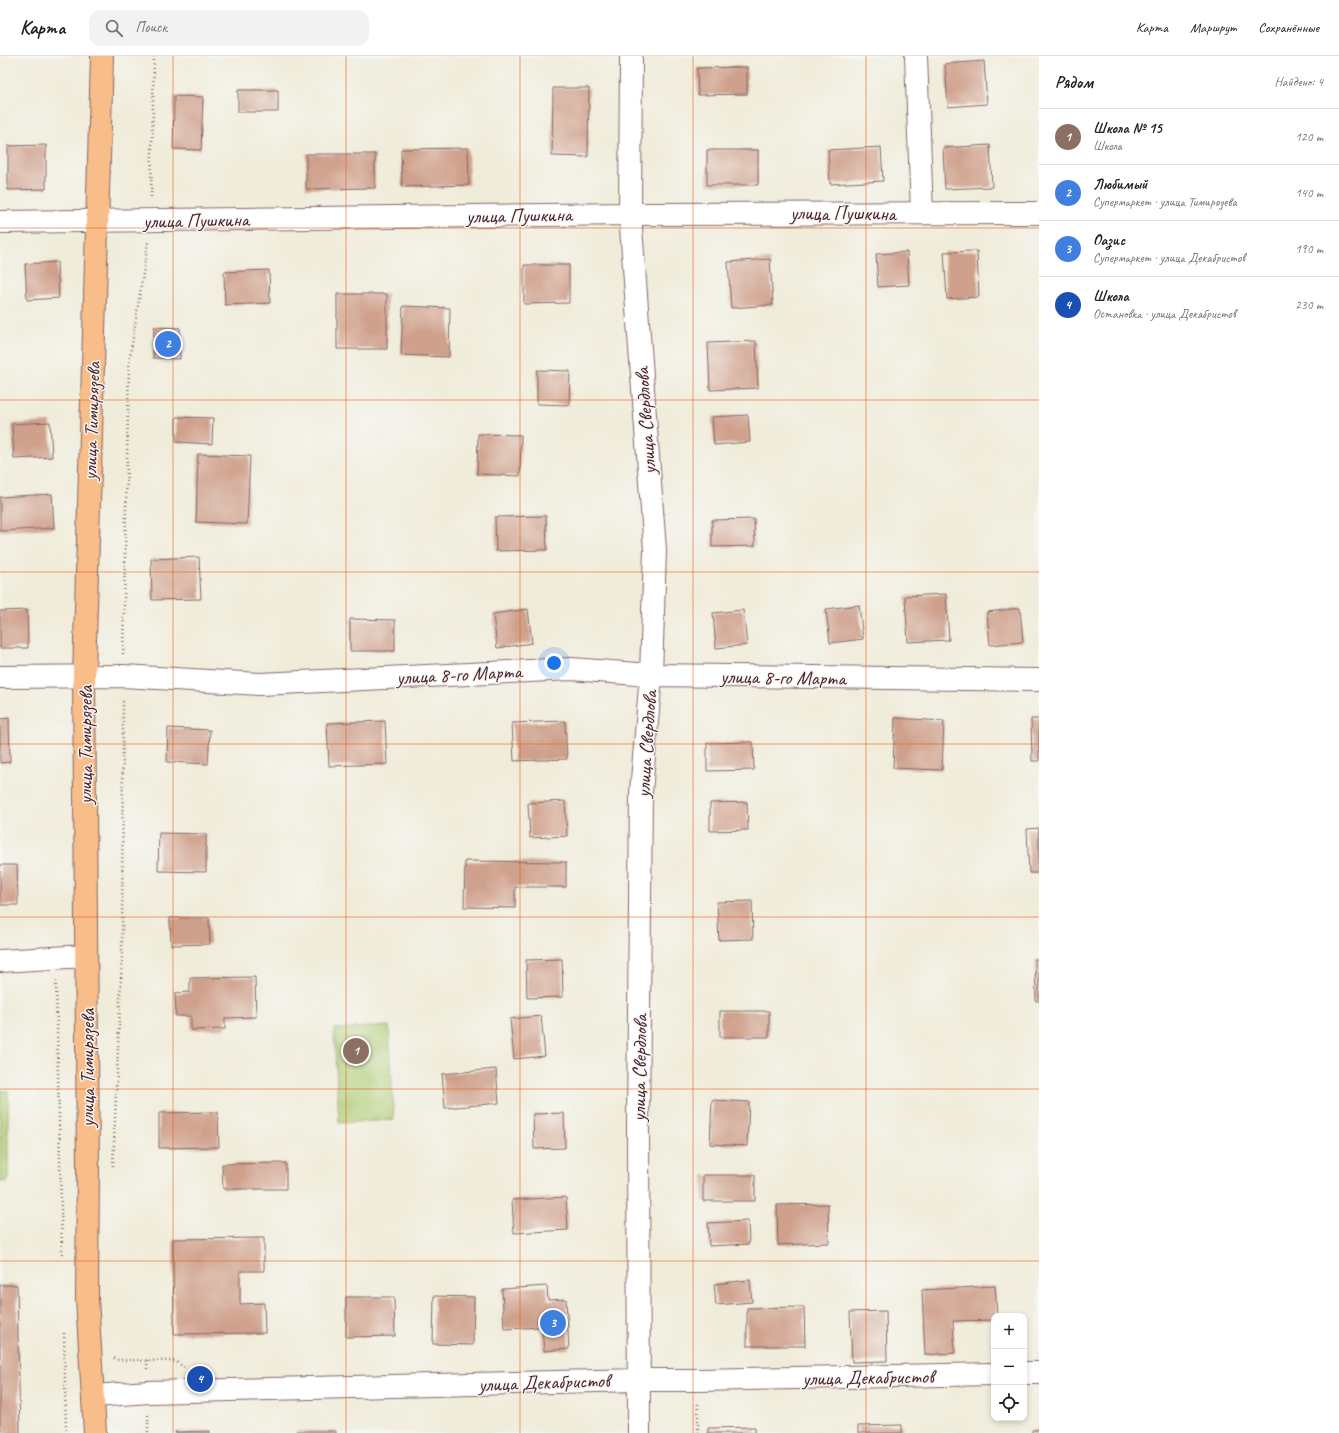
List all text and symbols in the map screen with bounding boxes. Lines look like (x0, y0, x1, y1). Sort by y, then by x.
search box (89, 10, 369, 46)
text: Карта (20, 16, 65, 40)
icon: search (103, 17, 125, 39)
text: Поиск (135, 18, 167, 37)
text: Карта (1136, 19, 1168, 36)
text: Маршрут (1190, 19, 1236, 36)
text: Сохранённые (1258, 19, 1319, 36)
text: Рядом (1055, 72, 1093, 93)
text: Найдено: 4 (1275, 74, 1323, 90)
text: Школа № 15 (1093, 119, 1162, 138)
text: 1 (1065, 129, 1071, 145)
text: 120 m (1295, 129, 1323, 145)
text: Школа (1093, 138, 1122, 154)
text: Любимый (1093, 175, 1147, 194)
text: 2 (1065, 185, 1071, 201)
text: 140 m (1295, 185, 1323, 201)
text: Супермаркет · улица Тимирязева (1093, 194, 1237, 210)
street label: улица Пушкина (789, 201, 898, 226)
street label: улица Пушкина (465, 202, 574, 229)
street label: улица Пушкина (142, 207, 251, 234)
text: Оазис (1093, 231, 1125, 250)
text: 3 (1065, 241, 1071, 257)
text: 190 m (1295, 241, 1323, 257)
text: Супермаркет · улица Декабристов (1093, 250, 1245, 266)
text: Школа (1093, 287, 1129, 306)
text: 4 (1065, 297, 1071, 313)
text: 230 m (1295, 297, 1323, 313)
text: Остановка · улица Декабристов (1093, 306, 1236, 322)
pin: 2 (155, 329, 181, 359)
street label: улица Тимирязева (77, 359, 106, 482)
street label: улица Свердлова (629, 365, 662, 476)
your location (544, 653, 564, 673)
street label: улица 8-го Марта (395, 659, 524, 690)
street label: улица 8-го Марта (719, 664, 848, 691)
street label: улица Тимирязева (73, 684, 98, 805)
street label: улица Свердлова (630, 688, 663, 799)
street label: улица Тимирязева (75, 1007, 100, 1128)
street label: улица Свердлова (626, 1012, 653, 1123)
pin: 1 (343, 1036, 369, 1066)
pin: 3 (540, 1308, 566, 1338)
map controls (991, 1313, 1027, 1421)
button: + (991, 1313, 1027, 1349)
button: − (991, 1349, 1027, 1385)
pin: 4 (187, 1364, 213, 1394)
street label: улица Декабристов (801, 1364, 937, 1391)
street label: улица Декабристов (477, 1368, 613, 1397)
button: locate (991, 1385, 1027, 1421)

